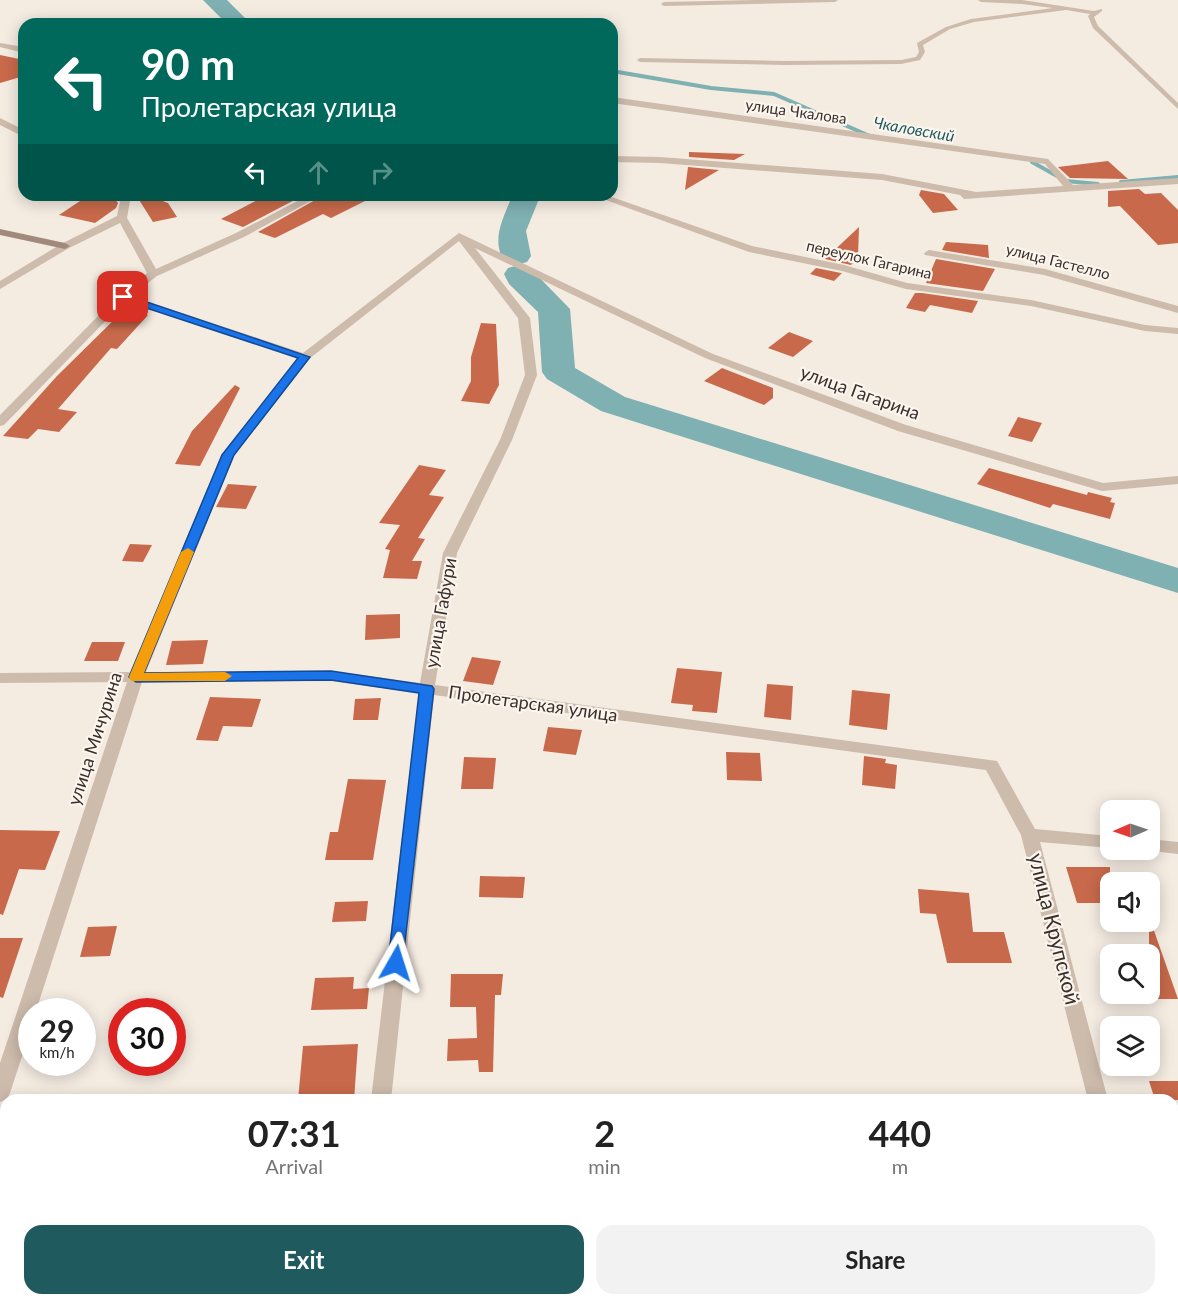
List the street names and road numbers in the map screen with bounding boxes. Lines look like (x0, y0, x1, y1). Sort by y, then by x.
street label: улица Чкалова (744, 95, 848, 127)
street label: переулок Гагарина (805, 236, 934, 282)
street label: улица Гастелло (1004, 239, 1112, 283)
street label: улица Гагарина (798, 360, 923, 424)
street label: улица Гафури (419, 556, 461, 670)
street label: улица Мичурина (62, 669, 126, 808)
street label: Пролетарская улица (447, 680, 619, 726)
street label: улица Крупской (1025, 850, 1086, 1007)

